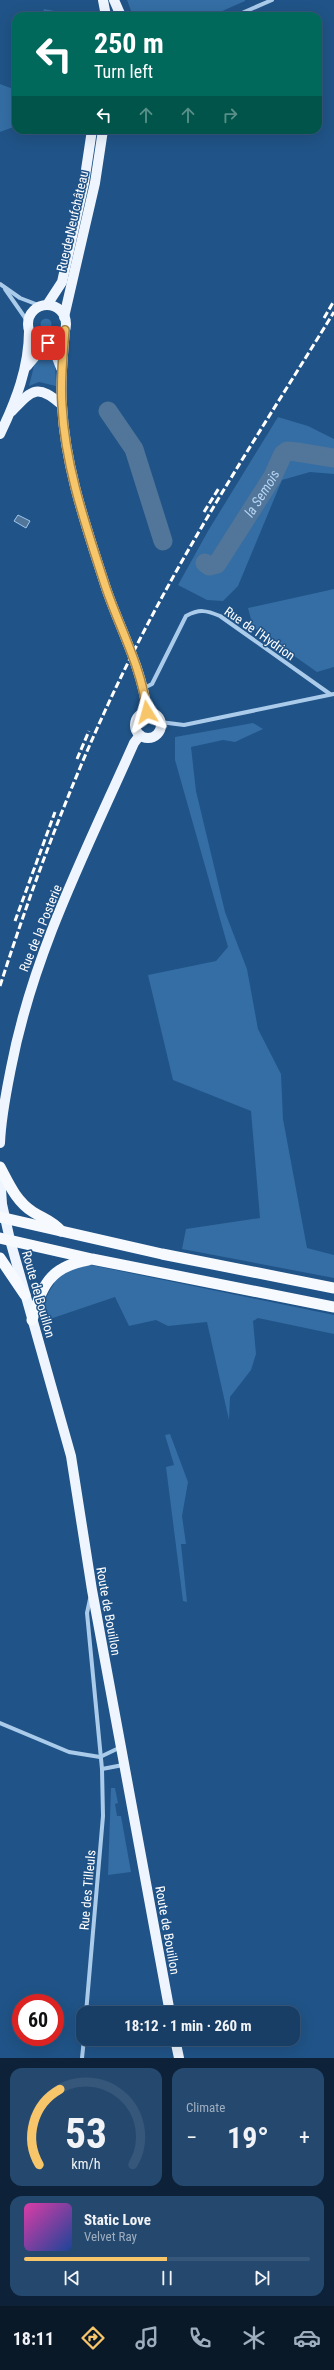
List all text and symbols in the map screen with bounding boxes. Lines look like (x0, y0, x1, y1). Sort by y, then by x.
text: 250 m (94, 27, 164, 60)
icon: left (28, 28, 80, 80)
text: Turn left (94, 61, 153, 82)
icon: left (93, 104, 115, 126)
icon: ahead (135, 104, 157, 126)
icon: ahead (177, 104, 199, 126)
icon: right (219, 104, 241, 126)
street label: Rue de Neufchâteau (54, 169, 91, 273)
pin (31, 326, 65, 360)
icon: arrive (37, 332, 59, 354)
water label: la Semois (241, 467, 283, 520)
street label: Rue de l'Hydrion (222, 604, 298, 663)
position arrow (126, 691, 168, 733)
street label: Rue de la Posterie (16, 882, 65, 974)
street label: Route de Bouillon (19, 1249, 58, 1339)
street label: Route de Bouillon (93, 1566, 124, 1657)
street label: Rue des Tilleuls (77, 1849, 98, 1931)
street label: Route de Bouillon (152, 1885, 183, 1976)
speed limit sign: 60 (12, 1994, 64, 2046)
text: 18:12 · 1 min · 260 m (124, 2017, 252, 2035)
text: Climate (186, 2100, 225, 2115)
text: 53 (65, 2109, 107, 2158)
text: 19° (227, 2120, 269, 2155)
text: − (186, 2125, 197, 2150)
text: + (299, 2125, 310, 2150)
text: km/h (71, 2156, 101, 2172)
text: Static Love (84, 2211, 151, 2229)
text: Velvet Ray (84, 2229, 137, 2244)
icon: previous (61, 2267, 83, 2289)
icon: pause (156, 2267, 178, 2289)
icon: next (251, 2267, 273, 2289)
icon: directions (79, 2324, 107, 2352)
icon: music (133, 2324, 161, 2352)
icon: phone (186, 2324, 214, 2352)
icon: climate (240, 2324, 268, 2352)
icon: car (293, 2324, 321, 2352)
text: 18:11 (13, 2328, 54, 2349)

